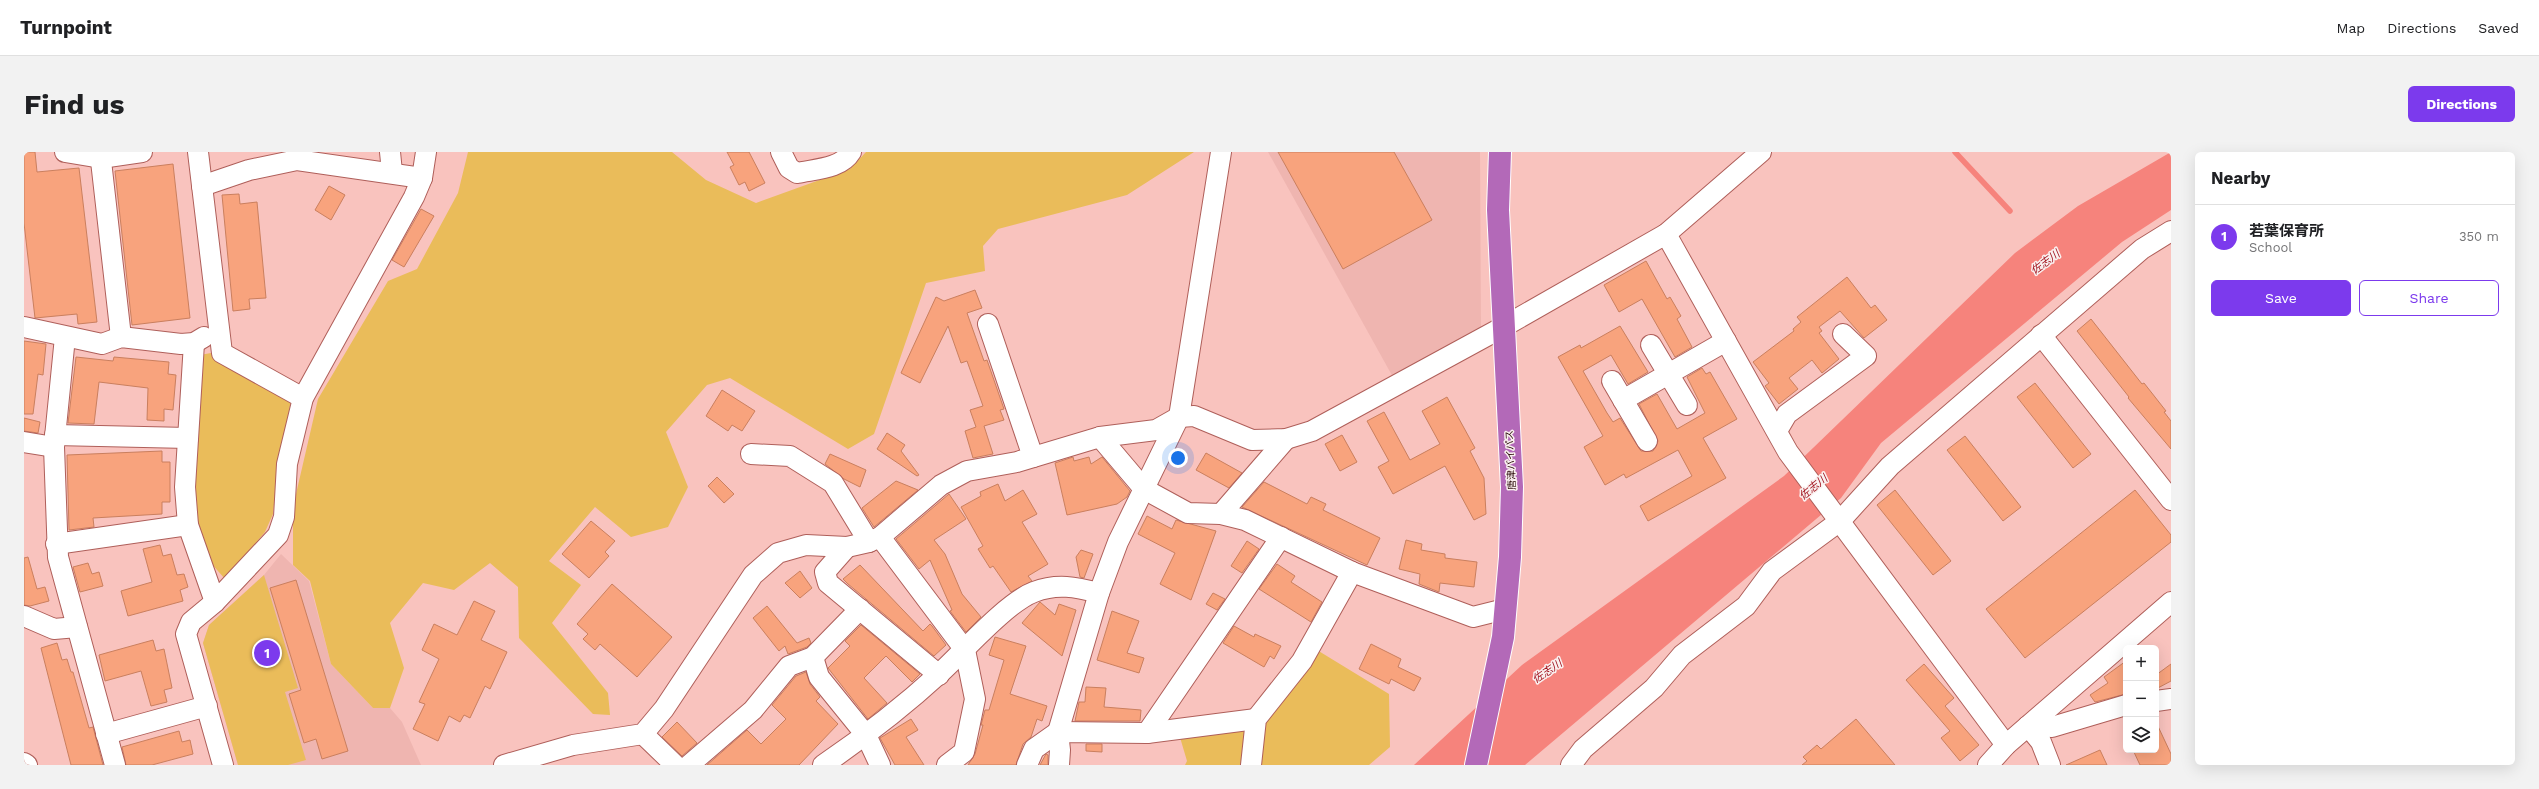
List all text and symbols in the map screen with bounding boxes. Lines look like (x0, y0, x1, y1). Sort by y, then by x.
text: Turnpoint (20, 16, 112, 39)
text: Map (2337, 20, 2365, 36)
text: Directions (2387, 20, 2456, 36)
text: Saved (2478, 20, 2519, 36)
button: Directions (2408, 86, 2515, 122)
text: Find us (24, 88, 124, 121)
text: Nearby (2211, 168, 2270, 188)
text: 若葉保育所 (2249, 222, 2324, 240)
text: 1 (2221, 229, 2227, 244)
text: 350 m (2459, 229, 2499, 244)
text: School (2249, 240, 2292, 255)
water label: 佐志川 (2028, 247, 2063, 278)
button: Save (2211, 280, 2351, 316)
button: Share (2359, 280, 2499, 316)
street label: 唐津バイパス (1503, 430, 1518, 490)
your location (1168, 448, 1188, 468)
water label: 佐志川 (1796, 471, 1831, 503)
pin: 1 (254, 638, 280, 668)
map controls (2123, 645, 2159, 753)
button: + (2123, 645, 2159, 681)
water label: 佐志川 (1530, 656, 1565, 686)
button: − (2123, 681, 2159, 717)
button: layers (2123, 717, 2159, 753)

